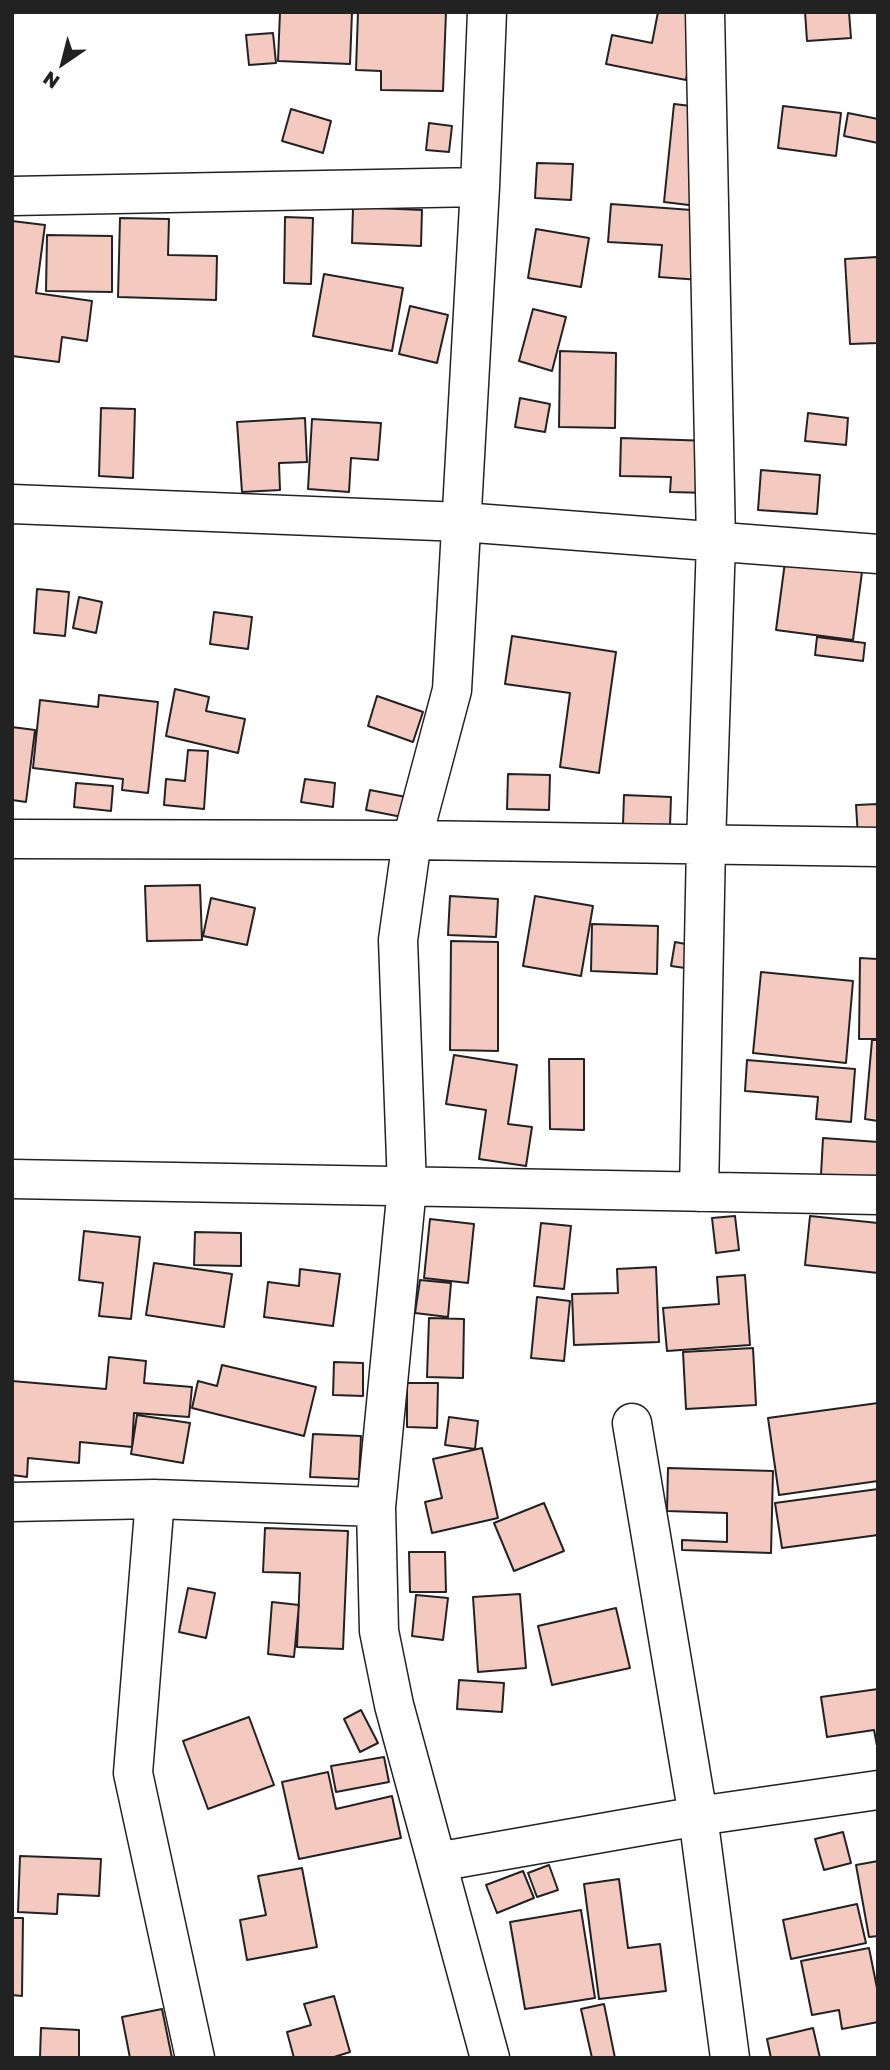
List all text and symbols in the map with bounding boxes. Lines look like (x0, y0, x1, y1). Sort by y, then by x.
north arrow (28, 28, 98, 98)
text: N (38, 67, 63, 94)

